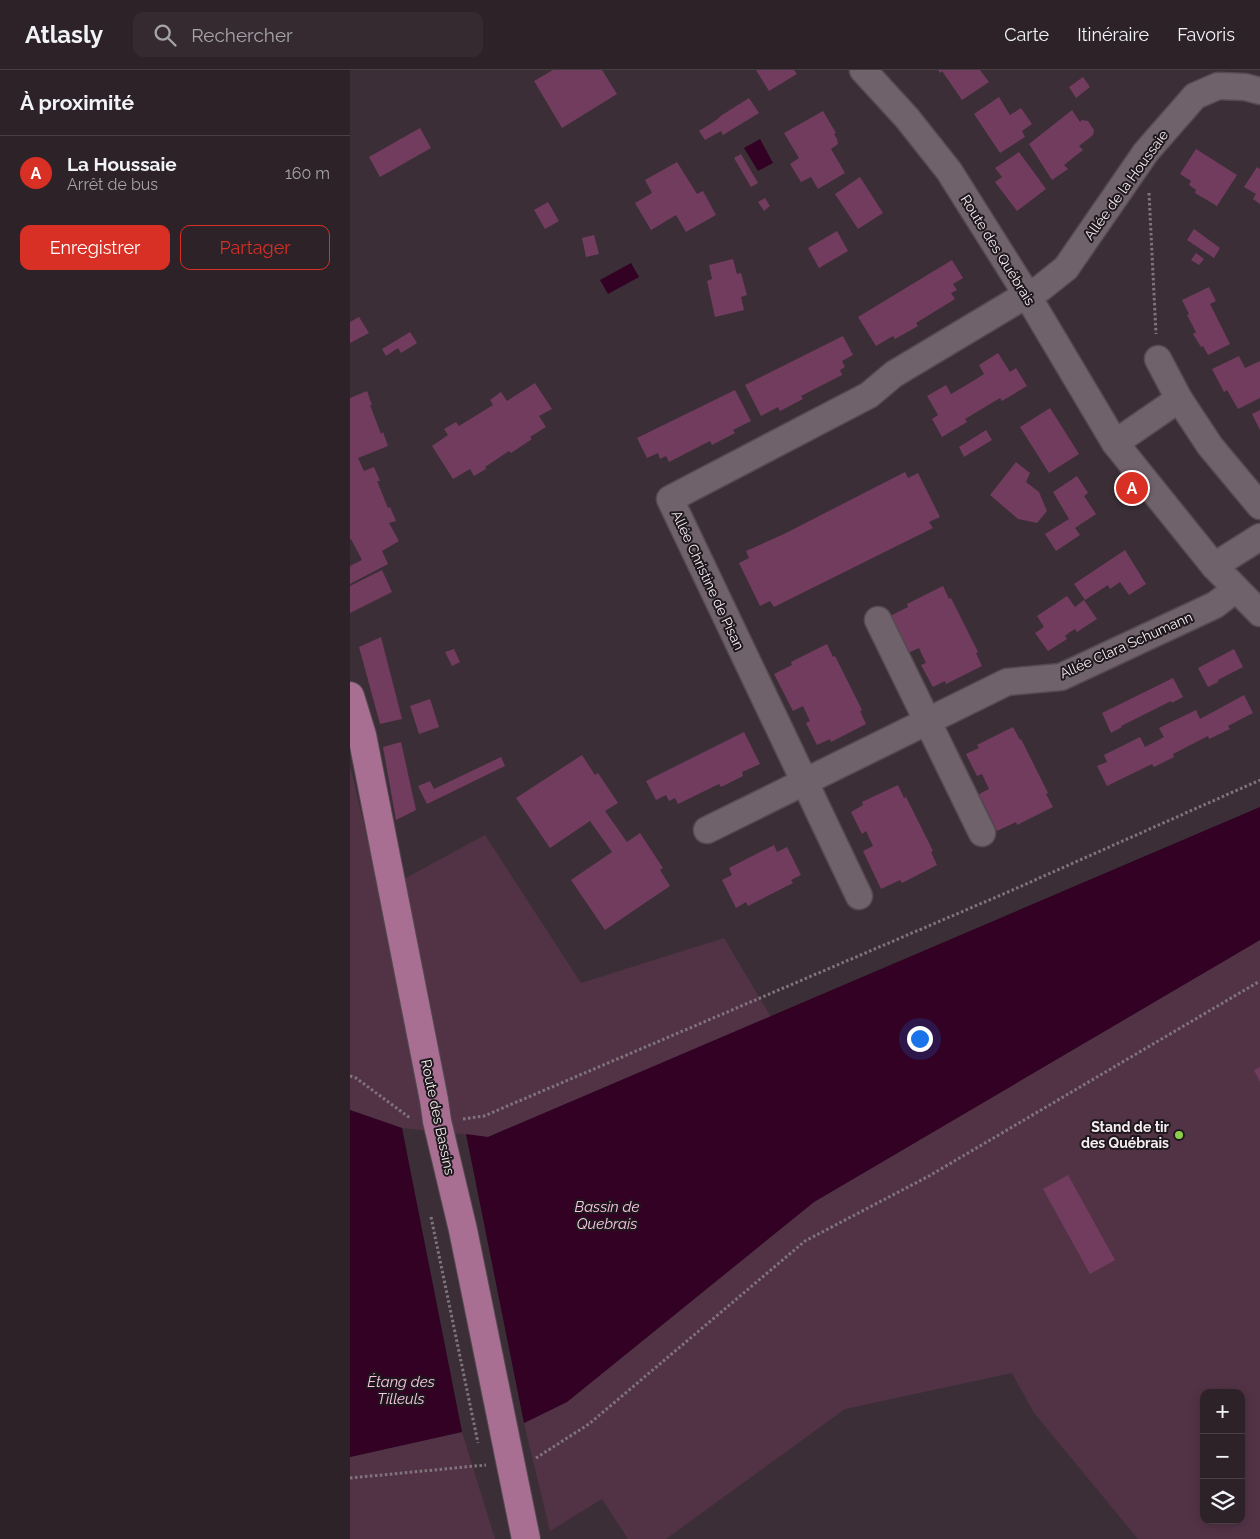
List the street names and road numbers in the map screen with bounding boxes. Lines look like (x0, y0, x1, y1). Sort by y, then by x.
street label: Allée de la Houssaie (1081, 127, 1171, 243)
street label: Route des Québrais (958, 192, 1039, 308)
street label: Allée Christine de Pisan (669, 508, 747, 652)
street label: Allée Clara Schumann (1057, 608, 1195, 682)
street label: Route des Bassins (418, 1058, 458, 1176)

